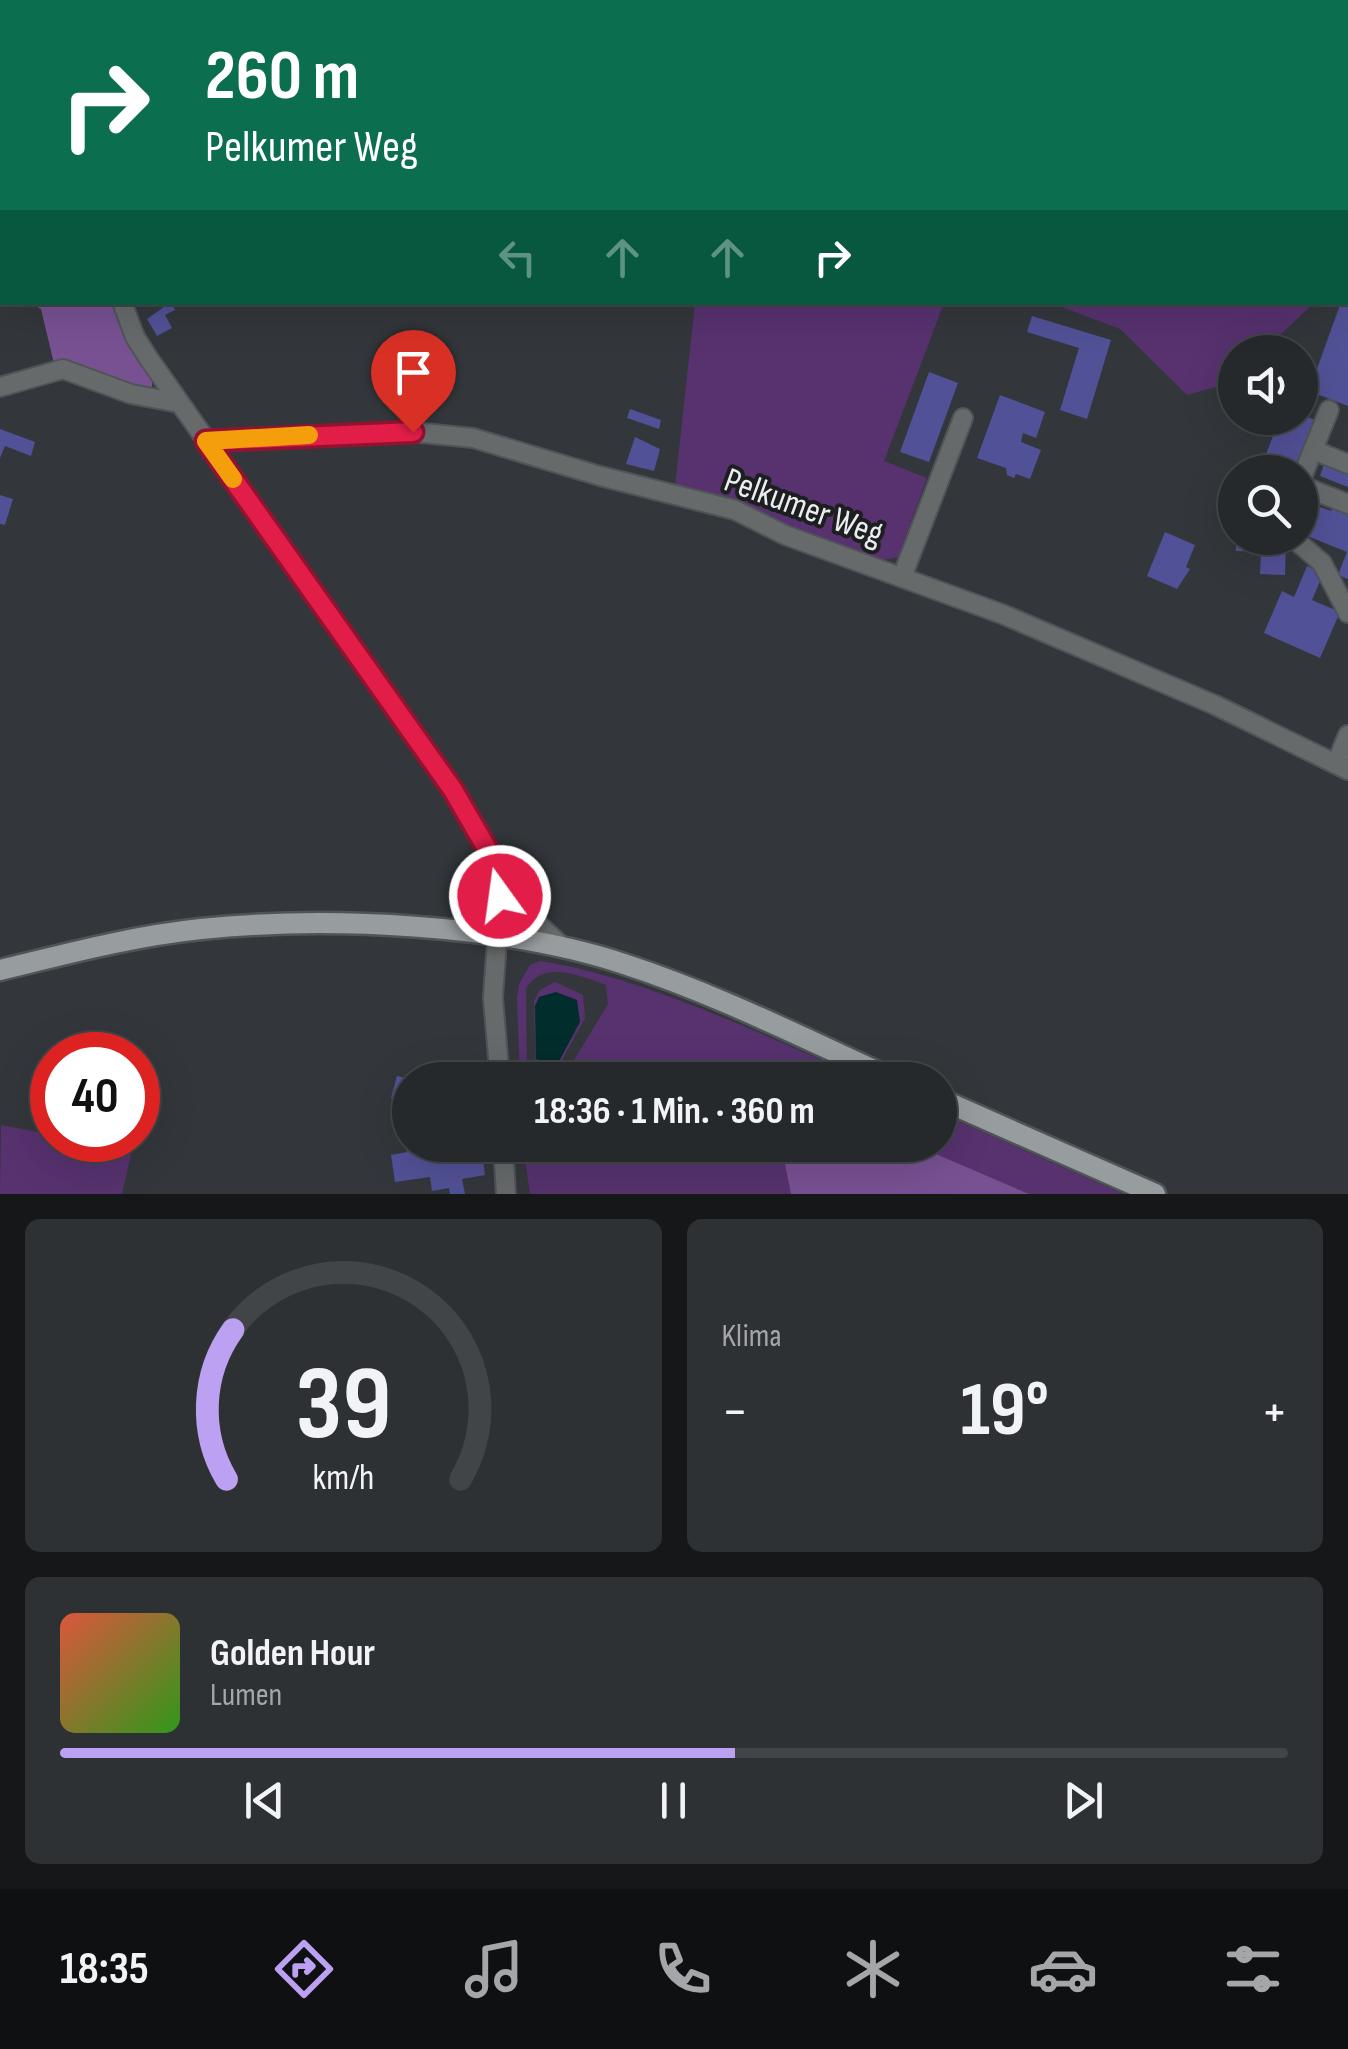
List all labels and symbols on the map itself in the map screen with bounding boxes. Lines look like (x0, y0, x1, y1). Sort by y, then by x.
pin (371, 330, 456, 433)
street label: Pelkumer Weg (718, 459, 889, 556)
position arrow (448, 844, 552, 948)
speed limit sign: 40 (30, 1032, 160, 1162)

